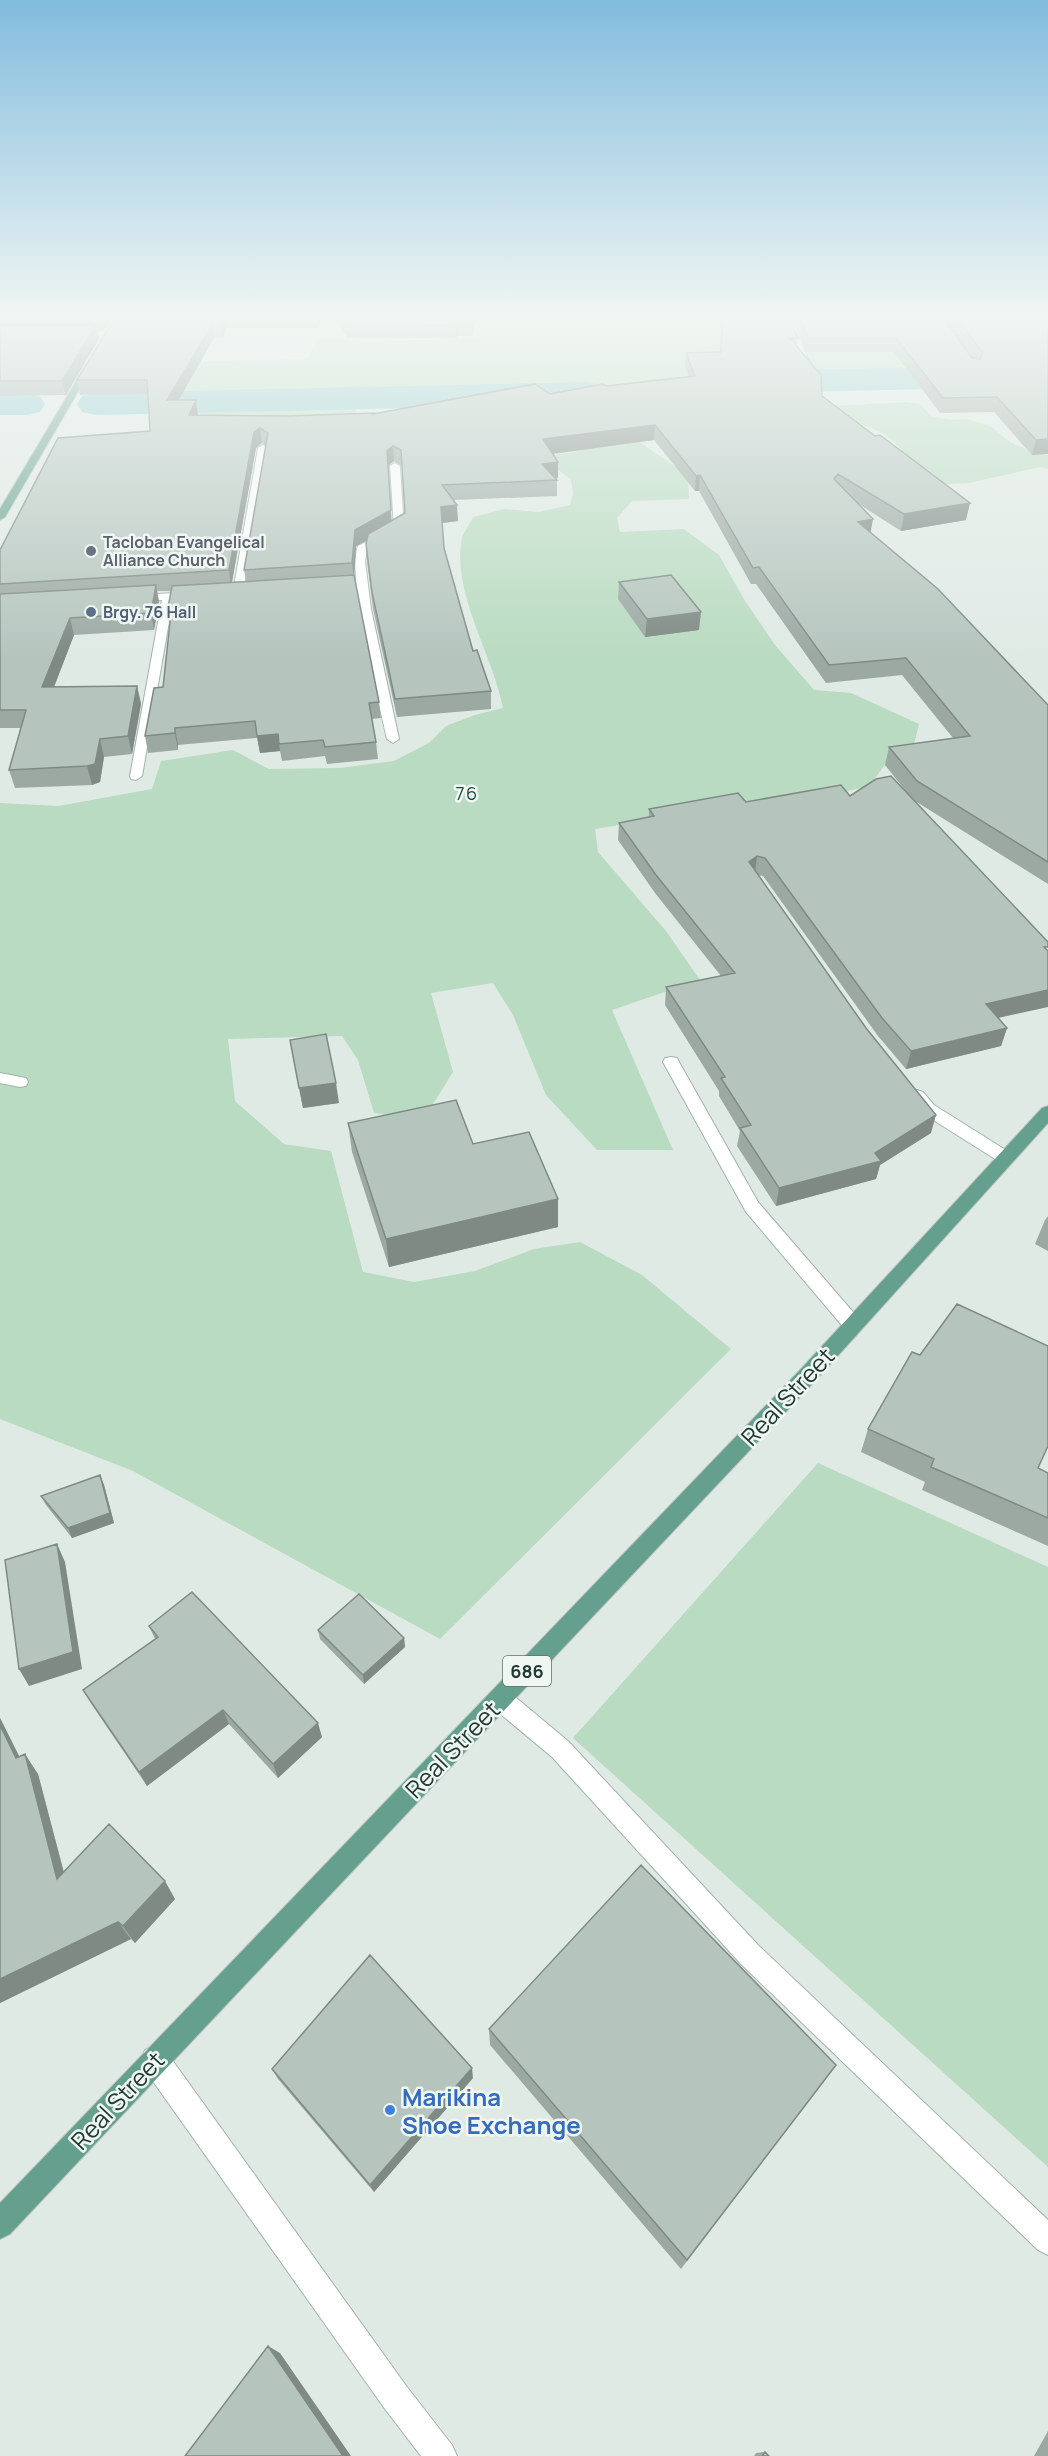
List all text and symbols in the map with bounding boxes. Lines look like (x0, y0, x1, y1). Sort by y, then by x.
place label: Tacloban Evangelical Alliance Church (103, 531, 265, 571)
marker: Tacloban Evangelical Alliance Church (84, 544, 98, 558)
place label: Brgy. 76 Hall (103, 601, 196, 623)
marker: Brgy. 76 Hall (84, 605, 98, 619)
district label: 76 (455, 781, 479, 805)
street label: Real Street (733, 1340, 841, 1452)
road number: 686 (503, 1656, 551, 1686)
street label: Real Street (397, 1693, 507, 1805)
street label: Real Street (63, 2044, 171, 2156)
place label: Marikina Shoe Exchange (402, 2080, 581, 2141)
marker: Marikina Shoe Exchange (383, 2103, 397, 2117)

